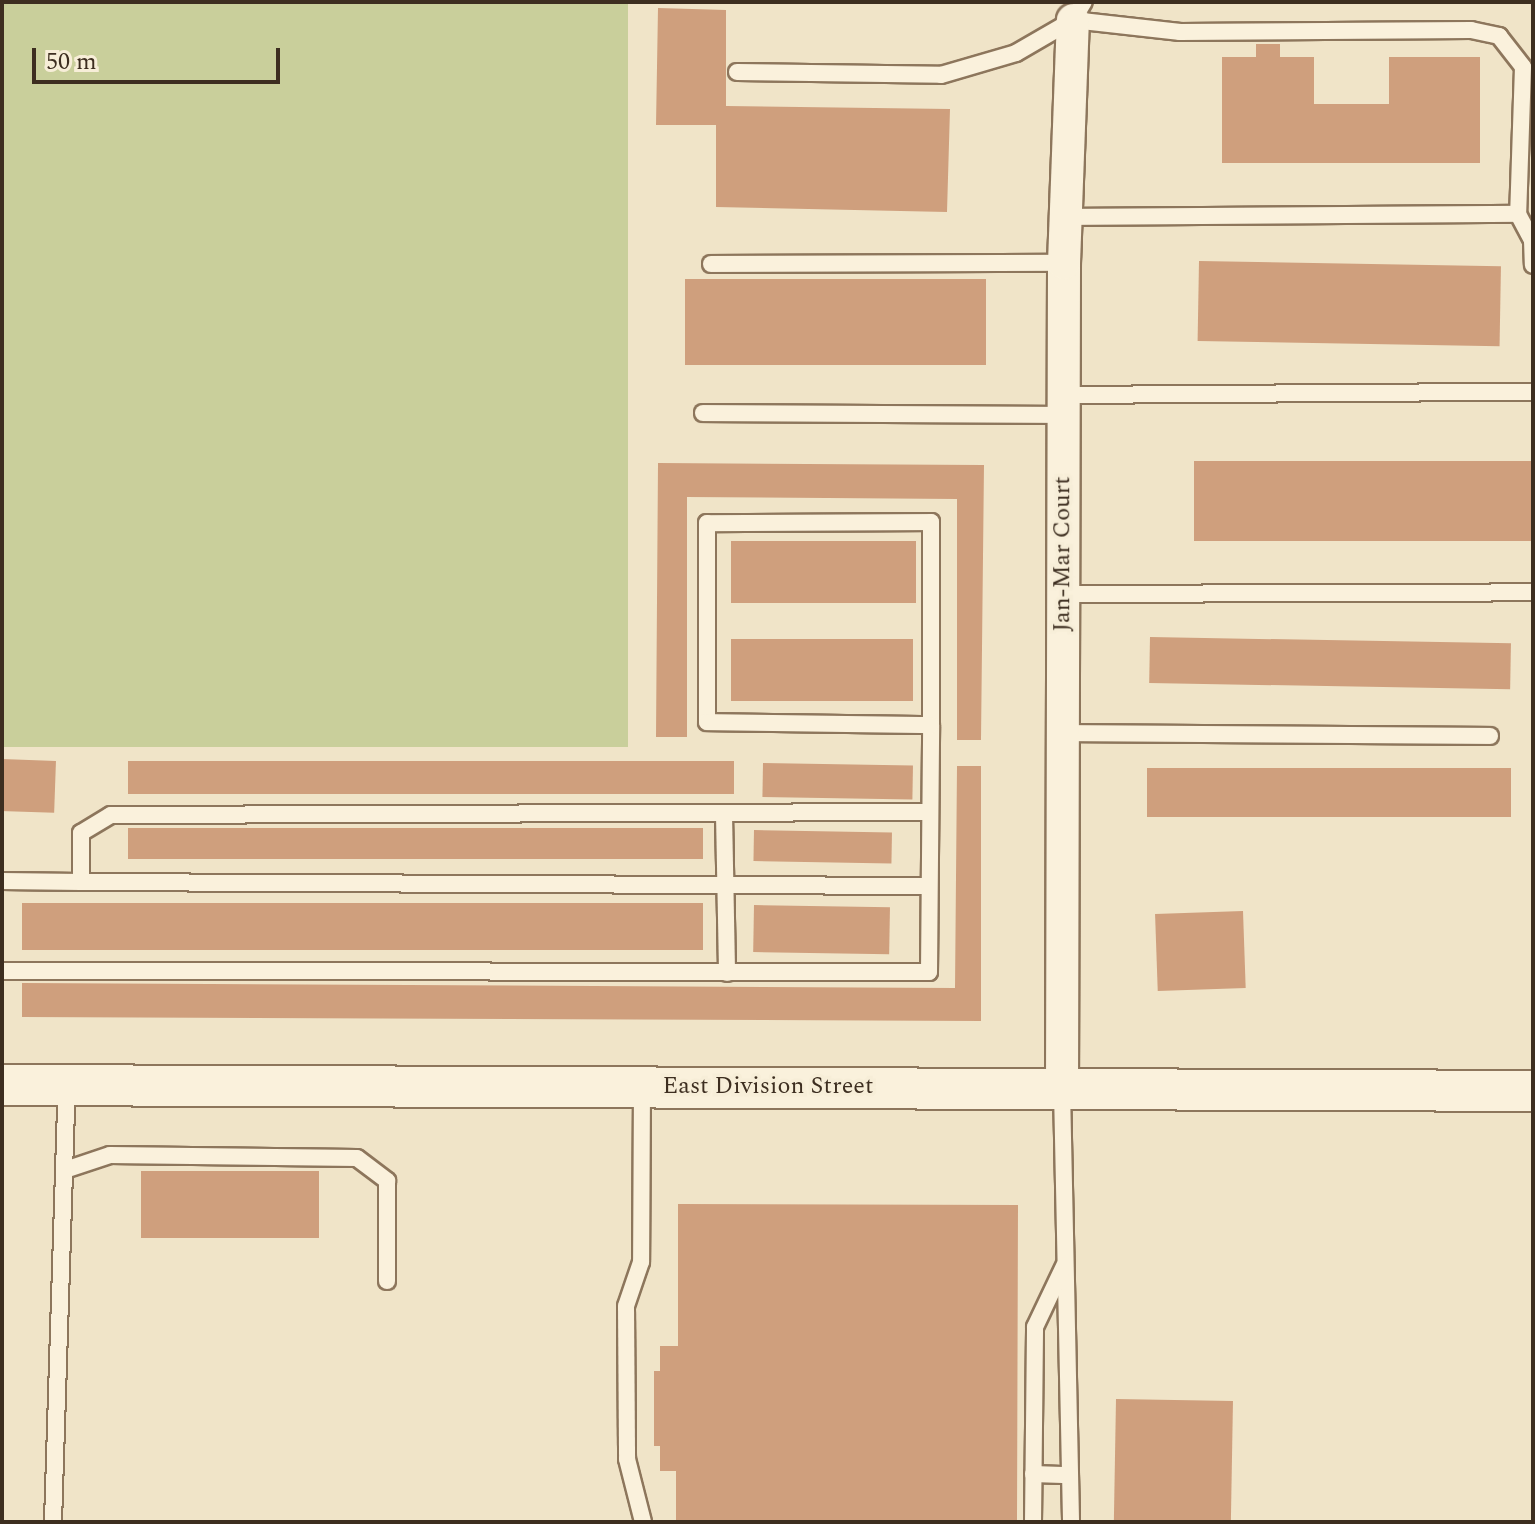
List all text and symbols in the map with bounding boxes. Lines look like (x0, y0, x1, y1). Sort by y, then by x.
scale bar (36, 32, 284, 82)
text: 50 m (46, 44, 97, 80)
street label: Jan-Mar Court (1049, 476, 1077, 632)
street label: East Division Street (663, 1073, 873, 1101)

